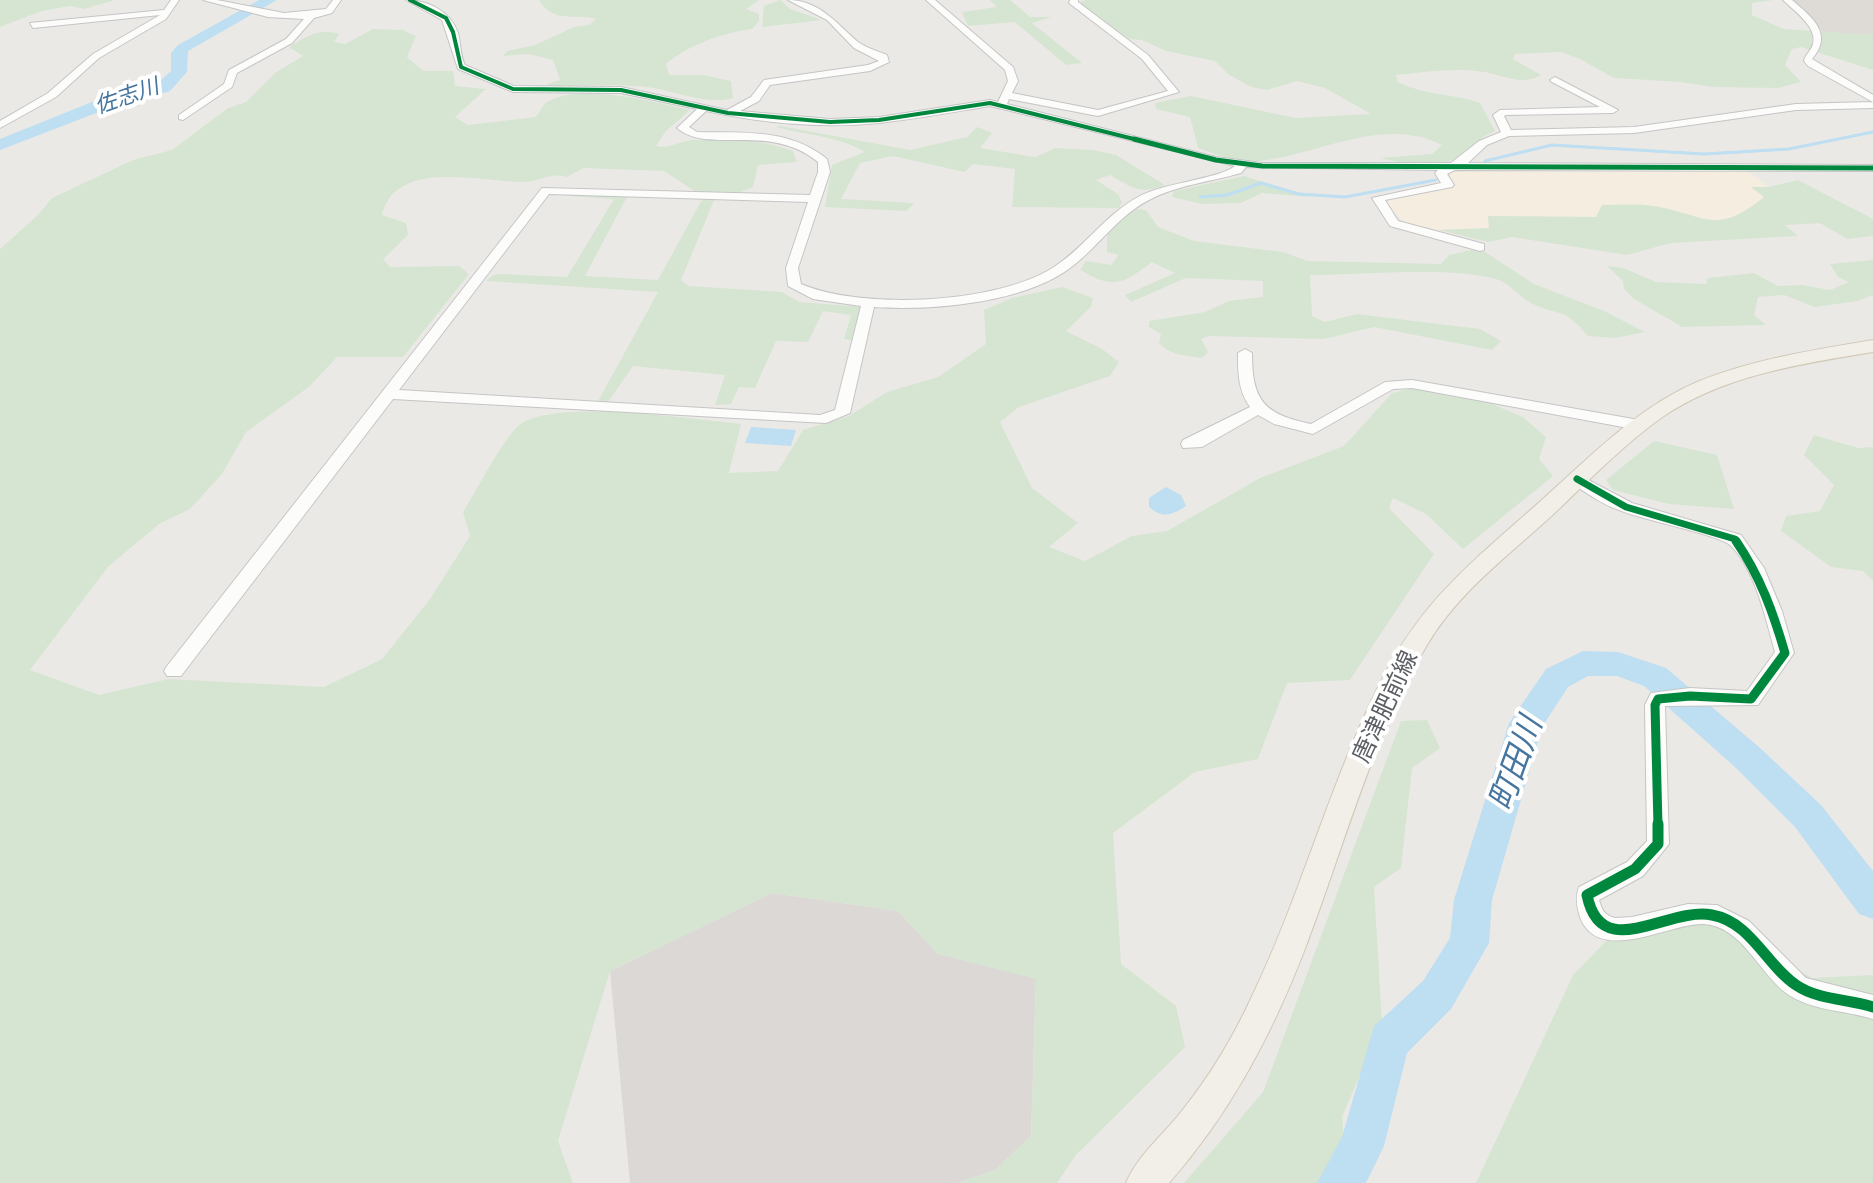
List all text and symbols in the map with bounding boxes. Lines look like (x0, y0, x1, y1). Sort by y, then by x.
water label: 佐志川 (92, 74, 162, 120)
street label: 唐津肥前線 (1348, 647, 1424, 767)
water label: 町田川 (1483, 712, 1551, 816)

